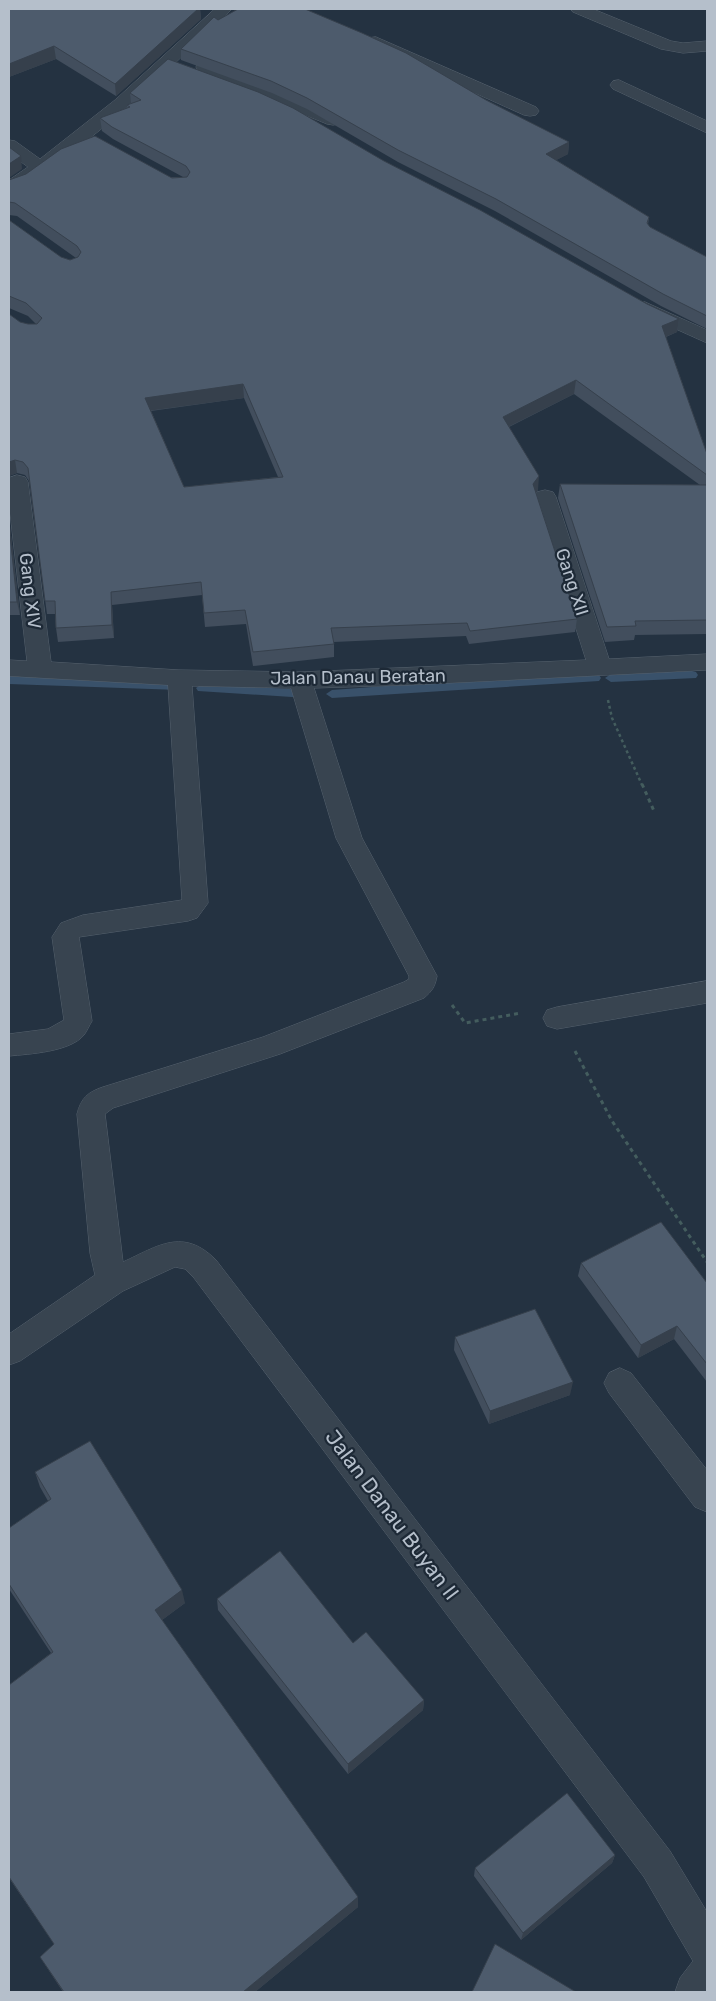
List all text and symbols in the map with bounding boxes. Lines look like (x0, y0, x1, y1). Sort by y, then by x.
street label: Gang XII (551, 546, 593, 618)
street label: Gang XIV (14, 552, 46, 630)
street label: Jalan Danau Beratan (270, 664, 446, 690)
street label: Jalan Danau Buyan II (320, 1425, 464, 1605)

